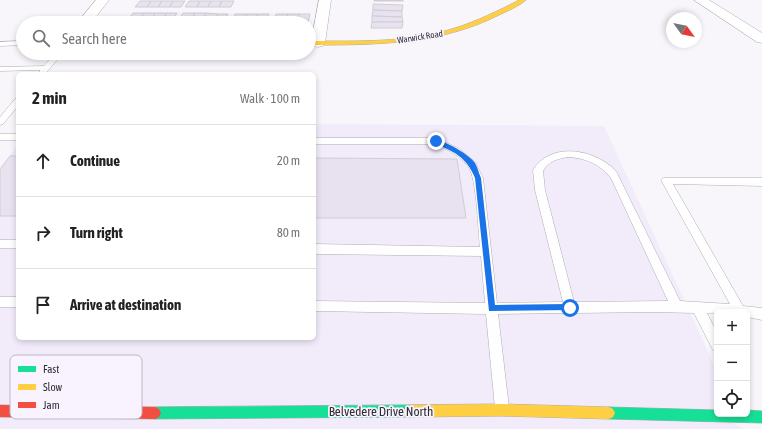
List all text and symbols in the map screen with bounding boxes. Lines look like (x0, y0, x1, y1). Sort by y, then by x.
north arrow (666, 12, 702, 48)
search box (16, 16, 316, 60)
icon: search (30, 27, 52, 49)
street label: Warwick Road (396, 28, 444, 46)
text: Search here (62, 30, 127, 47)
text: 2 min (32, 88, 67, 108)
text: Walk · 100 m (240, 91, 300, 106)
route end (427, 132, 445, 150)
icon: ahead (32, 150, 54, 172)
text: Continue (70, 152, 120, 169)
text: 20 m (277, 153, 300, 168)
icon: right (32, 222, 54, 244)
text: Turn right (70, 224, 123, 241)
text: 80 m (277, 225, 300, 240)
icon: arrive (32, 294, 54, 316)
text: Arrive at destination (70, 296, 181, 313)
route start (561, 299, 579, 317)
map controls (714, 309, 750, 417)
button: + (714, 309, 750, 345)
button: − (714, 345, 750, 381)
legend (10, 355, 142, 419)
text: Fast (43, 363, 59, 375)
text: Slow (43, 381, 62, 393)
button: locate (714, 381, 750, 417)
text: Jam (43, 399, 60, 411)
street label: Belvedere Drive North (329, 404, 433, 419)

